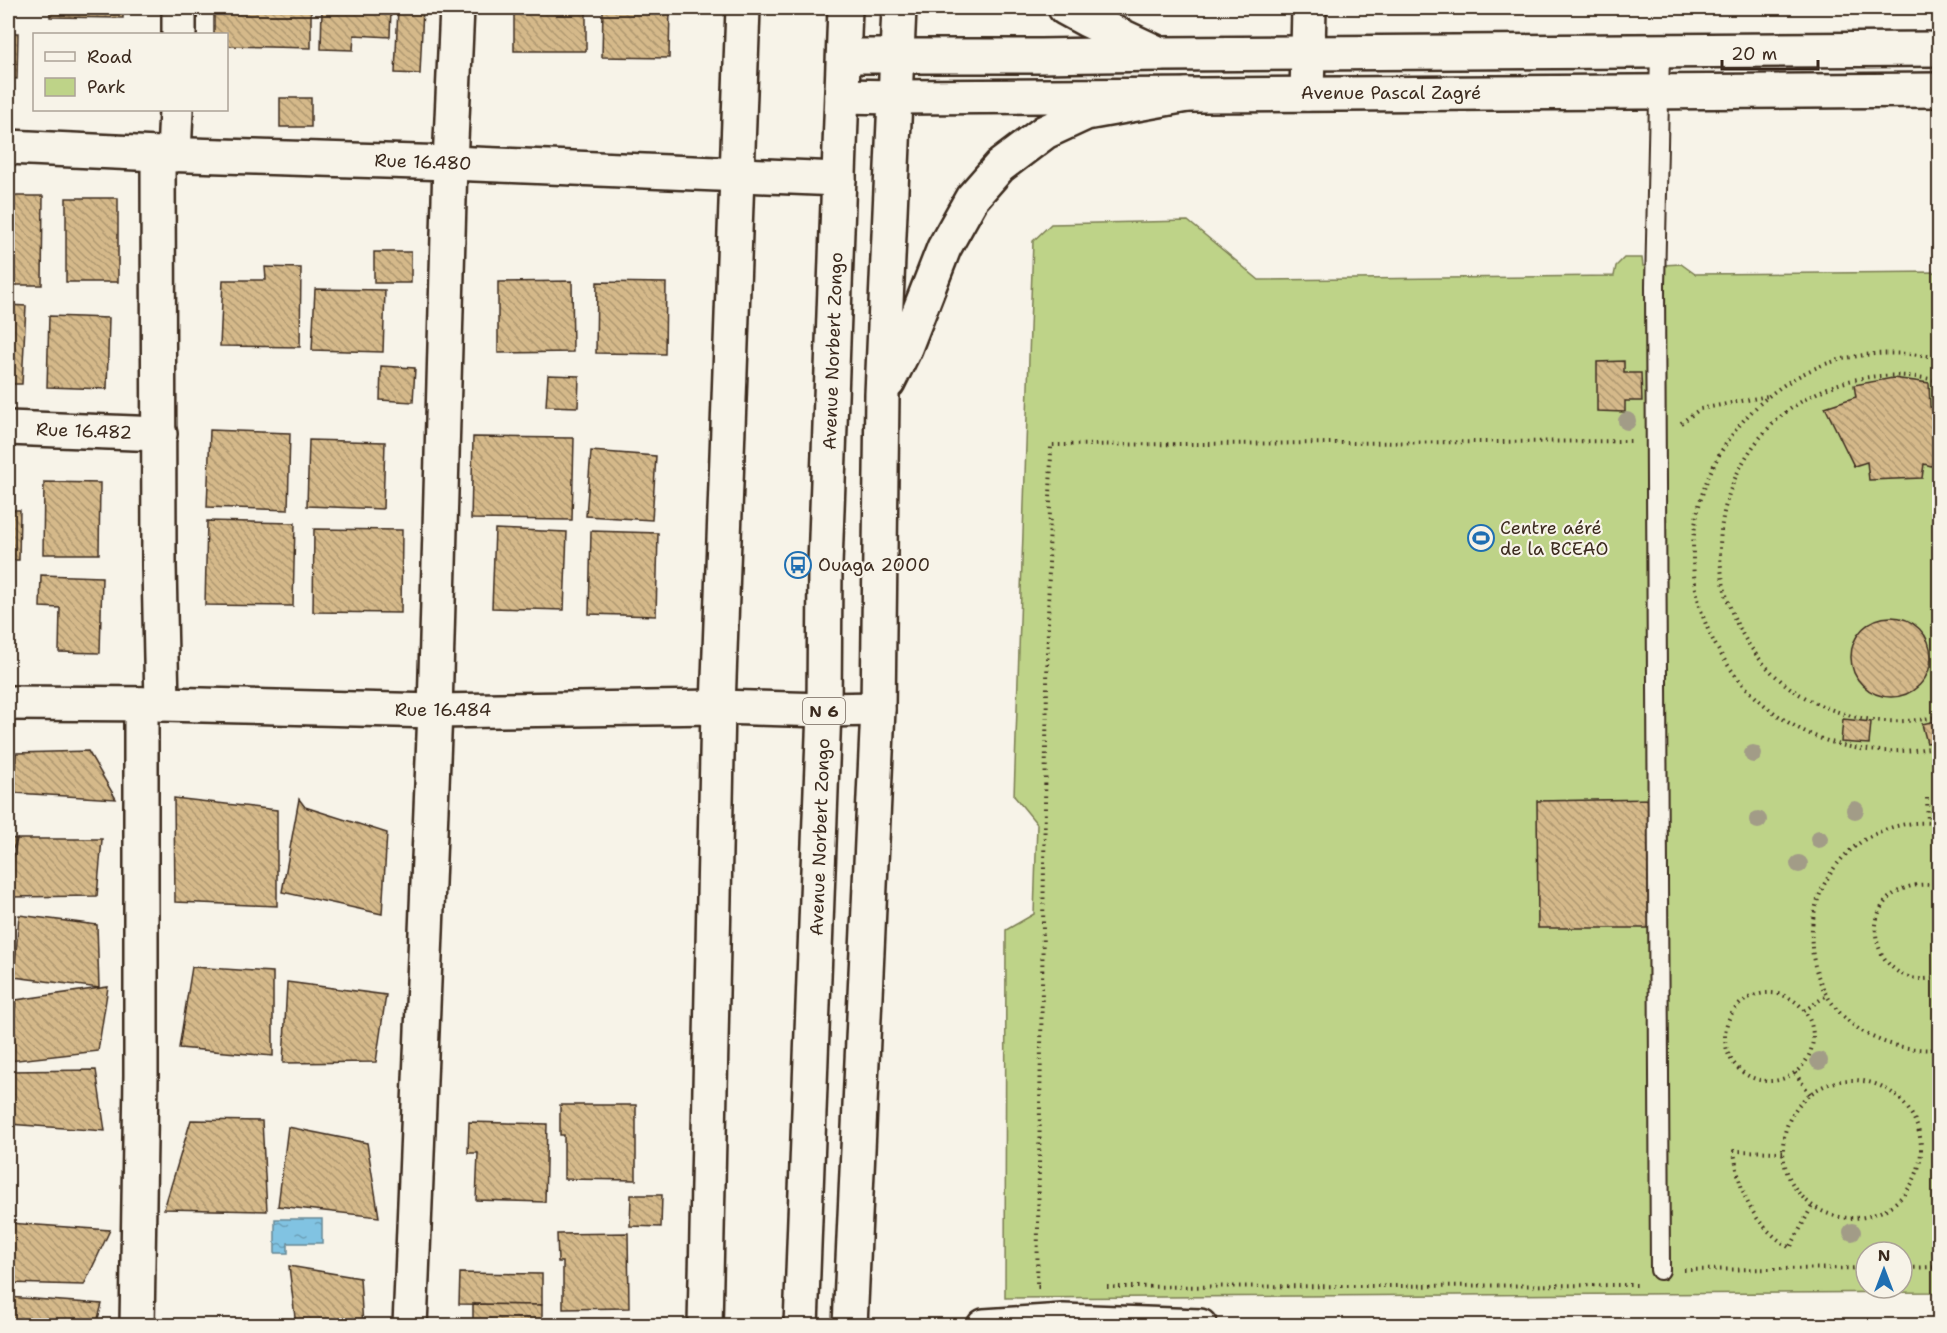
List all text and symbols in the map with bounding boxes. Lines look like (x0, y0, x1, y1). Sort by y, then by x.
legend (33, 33, 228, 111)
scale bar (1722, 33, 1818, 71)
text: 20 m (1731, 42, 1777, 66)
text: Road (87, 45, 132, 69)
text: Park (87, 75, 126, 99)
street label: Avenue Pascal Zagré (1301, 81, 1481, 105)
street label: Rue 16.480 (374, 148, 472, 176)
street label: Avenue Norbert Zongo (818, 252, 848, 450)
street label: Rue 16.482 (35, 417, 133, 445)
place label: Centre aéré de la BCEAO (1500, 516, 1608, 561)
sports icon: Centre aéré de la BCEAO (1466, 523, 1496, 553)
bus stop icon: Ouaga 2000 (783, 550, 813, 580)
place label: Ouaga 2000 (818, 553, 930, 577)
street label: Rue 16.484 (395, 698, 491, 722)
road number: N 6 (803, 698, 845, 724)
street label: Avenue Norbert Zongo (805, 738, 835, 936)
north arrow (1854, 1240, 1914, 1300)
text: N (1878, 1245, 1890, 1266)

